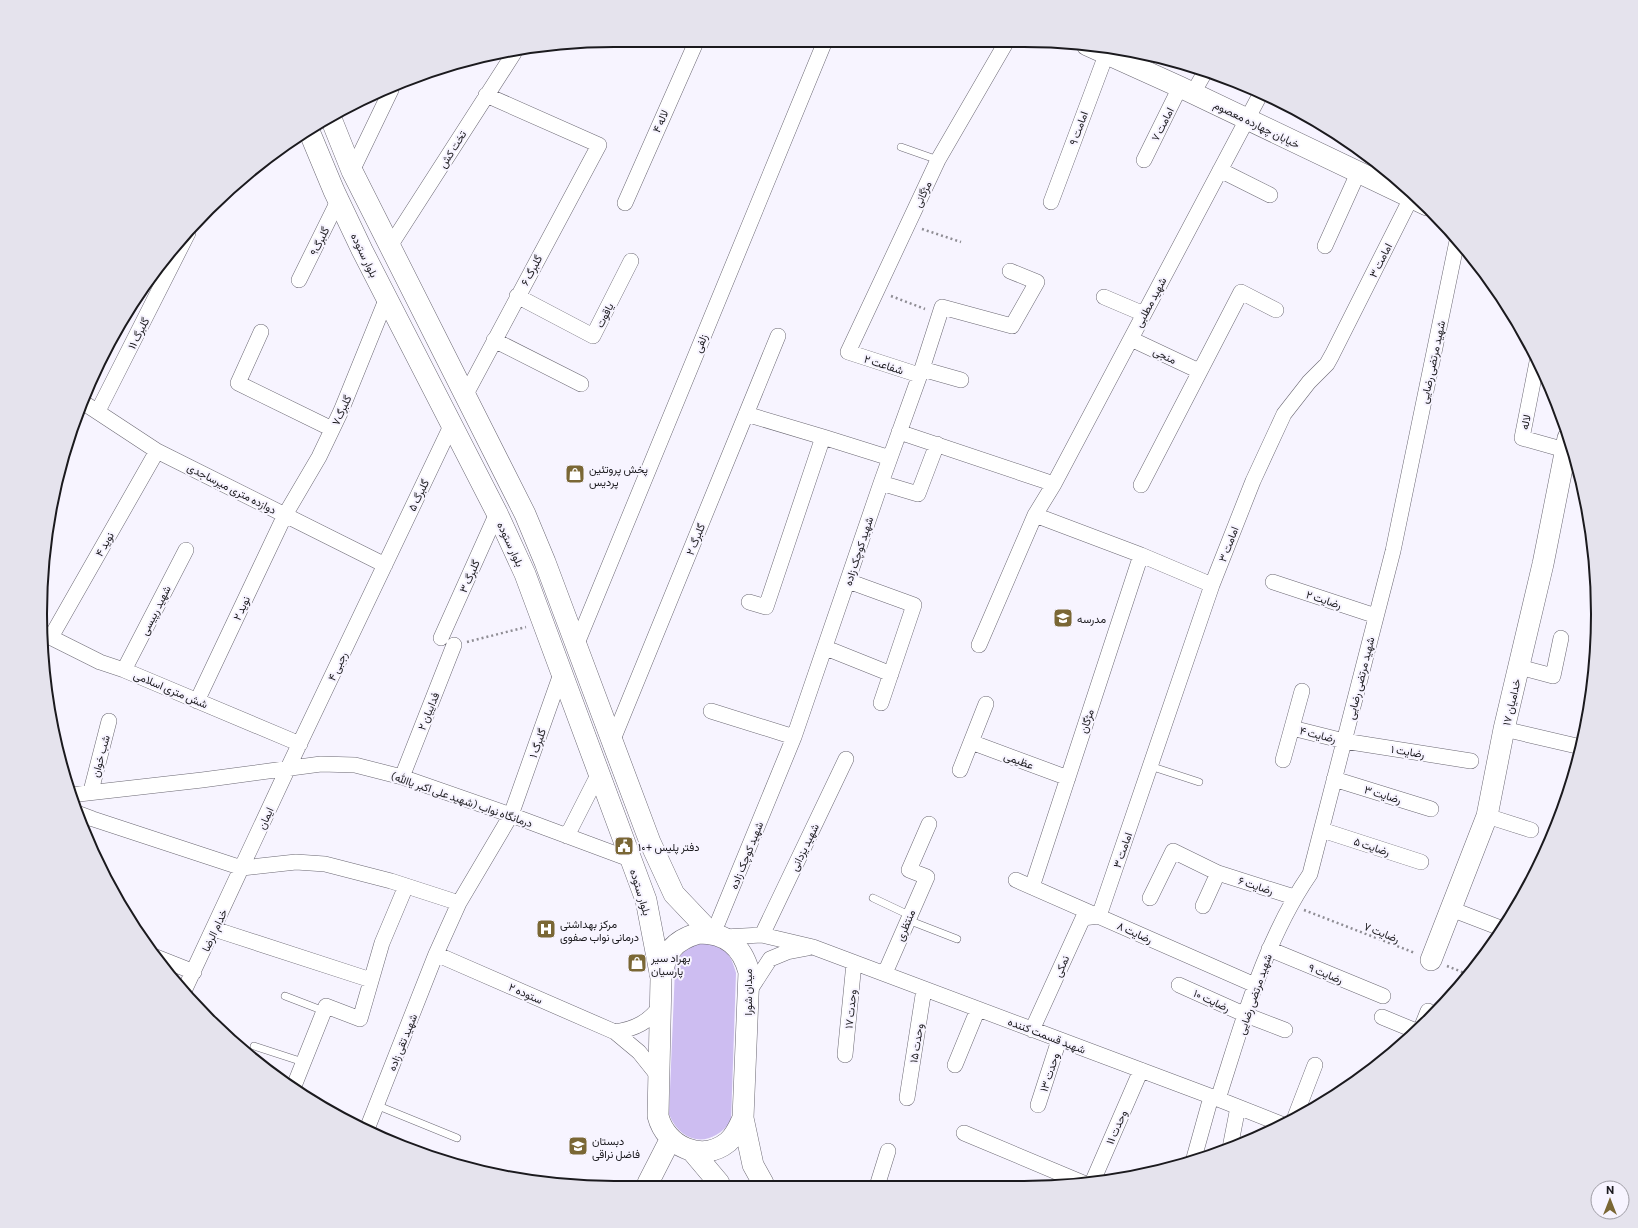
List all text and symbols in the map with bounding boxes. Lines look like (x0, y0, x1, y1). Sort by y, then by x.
street label: خیابان چهارده معصوم (1211, 98, 1302, 152)
street label: امامت ۷ (1148, 105, 1176, 143)
street label: لاله ۴ (649, 108, 671, 134)
street label: امامت ۹ (1066, 109, 1090, 147)
street label: تخت کش (435, 127, 470, 171)
street label: مژگانی (910, 179, 935, 210)
street label: گلبرگ۹ (307, 224, 332, 258)
street label: بلوار ستوده (348, 231, 381, 280)
street label: امامت ۳ (1366, 241, 1394, 279)
street label: گلبرگ ۶ (518, 252, 545, 288)
street label: شهید مطلبی (1131, 274, 1170, 330)
street label: یاقوت (592, 301, 617, 330)
street label: گلبرگ ۱۱ (125, 315, 152, 351)
street label: شهید مرتضی رضایی (1417, 319, 1448, 405)
street label: زلفی (690, 332, 711, 355)
street label: منجی (1151, 344, 1179, 367)
street label: شفاعت ۲ (863, 352, 906, 377)
street label: گلبرگ۷ (328, 393, 355, 427)
street label: لاله (1517, 413, 1533, 431)
street label: دوازده متری میرساجدی (185, 460, 279, 517)
place label: پخش پروتئین پردیس (589, 462, 648, 490)
shop icon: پخش پروتئین پردیس (564, 463, 586, 485)
street label: گلبرگ ۵ (405, 477, 432, 513)
street label: شهید کوچک زاده (841, 515, 877, 588)
street label: بلوار ستوده (494, 520, 527, 569)
street label: گلبرگ ۲ (683, 521, 708, 557)
street label: امامت ۳ (1215, 525, 1241, 563)
street label: نوید ۴ (92, 530, 117, 559)
street label: گلبرگ ۳ (456, 558, 483, 595)
street label: شهید رپیسی (137, 583, 175, 638)
street label: رضایت ۲ (1304, 587, 1344, 612)
street label: نوید ۲ (230, 594, 253, 623)
school or university icon: مدرسه (1052, 607, 1074, 629)
place label: مدرسه (1077, 612, 1106, 626)
street label: شهید مرتضی رضایی (1343, 635, 1378, 721)
street label: رجبی ۴ (325, 649, 350, 683)
street label: شش متری اسلامی (132, 668, 210, 712)
street label: خدامیان ۱۷ (1499, 677, 1524, 727)
street label: فداییان ۲ (415, 690, 442, 732)
street label: مژگان (1076, 707, 1097, 735)
street label: رضایت ۴ (1298, 723, 1338, 746)
street label: گلبرگ ۱ (526, 726, 549, 760)
street label: شب خوان (88, 733, 113, 779)
street label: رضایت ۱ (1390, 742, 1426, 761)
street label: عظیمی (1002, 749, 1036, 772)
street label: درمانگاه نواب (شهید علی اکبر یاالله) (389, 769, 535, 830)
street label: رضایت ۳ (1363, 782, 1403, 807)
street label: ایمان (254, 805, 276, 831)
street label: شهید کوچک زاده (727, 819, 767, 891)
street label: شهید یزدانی (787, 821, 822, 873)
street label: امامت ۳ (1110, 831, 1134, 869)
street label: رضایت ۵ (1352, 834, 1392, 859)
public building icon: دفتر پلیس +۱۰ (613, 835, 635, 857)
place label: دفتر پلیس +۱۰ (638, 840, 700, 855)
street label: بلوار ستوده (627, 867, 654, 917)
street label: رضایت ۶ (1237, 873, 1275, 898)
street label: خدام الرضا (198, 907, 231, 954)
street label: منتظری (893, 907, 918, 943)
place label: مرکز بهداشتی درمانی نواب صفوی (560, 917, 639, 944)
hospital icon: مرکز بهداشتی درمانی نواب صفوی (535, 918, 557, 940)
street label: رضایت ۸ (1115, 918, 1155, 947)
street label: رضایت ۷ (1362, 919, 1402, 946)
place label: بهراد سیر پارسیان (650, 951, 690, 979)
shop icon: بهراد سیر پارسیان (626, 952, 648, 974)
street label: شهید مرتضی رضایی (1234, 952, 1275, 1036)
street label: نمکی (1051, 953, 1072, 979)
street label: رضایت ۹ (1306, 960, 1345, 987)
street label: میدان شورا (741, 968, 755, 1015)
street label: ستوده ۲ (507, 980, 545, 1007)
street label: رضایت ۱۰ (1191, 986, 1232, 1015)
street label: وحدت ۱۷ (841, 989, 860, 1029)
street label: شهید تقی زاده (385, 1011, 420, 1073)
street label: شهید قسمت کننده (1006, 1014, 1088, 1057)
street label: وحدت ۱۵ (906, 1022, 927, 1064)
street label: وحدت ۱۳ (1037, 1051, 1062, 1093)
street label: وحدت ۱۱ (1103, 1108, 1130, 1147)
place label: دبستان فاضل نراقی (592, 1134, 640, 1161)
school or university icon: دبستان فاضل نراقی (567, 1135, 589, 1157)
north arrow (1590, 1180, 1630, 1220)
text: N (1606, 1183, 1614, 1196)

